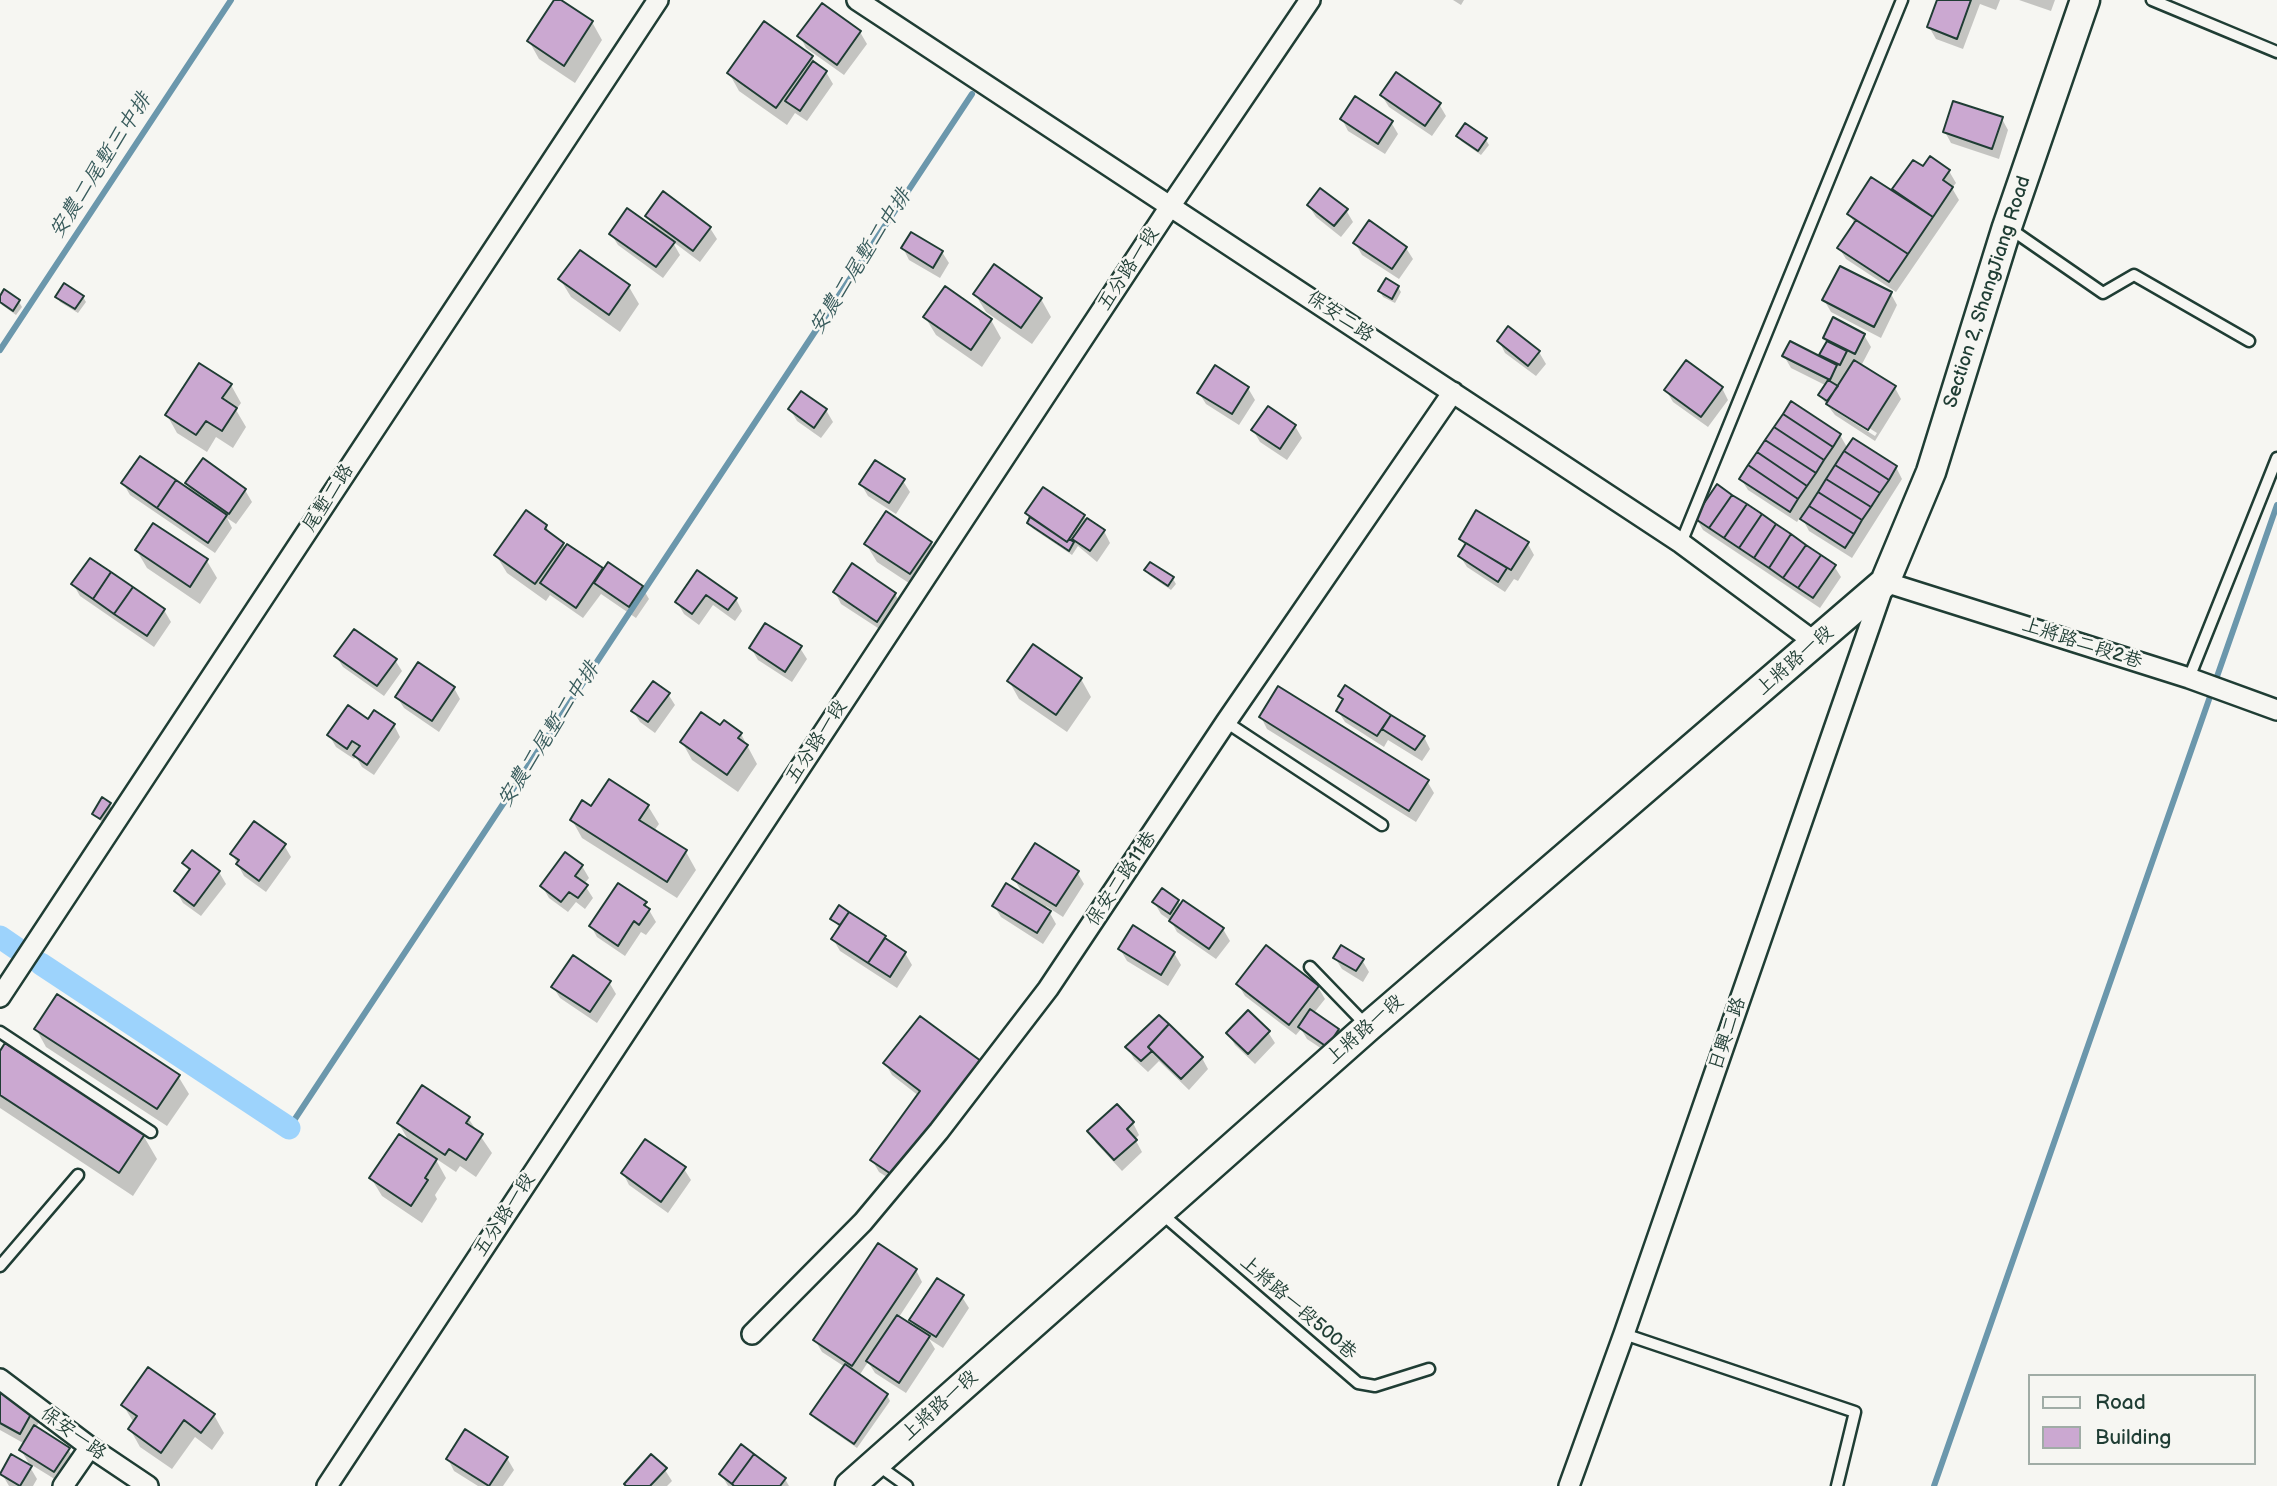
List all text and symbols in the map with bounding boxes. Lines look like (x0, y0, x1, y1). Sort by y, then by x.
water label: 安農二尾塹三中排 (45, 89, 157, 243)
street label: Section 2, ShangJiang Road (1940, 173, 2036, 411)
water label: 安農二尾塹二中排 (805, 185, 917, 339)
street label: 五分路一段 (1094, 223, 1164, 315)
street label: 保安二路 (1302, 286, 1378, 348)
street label: 尾塹二路 (299, 460, 359, 536)
street label: 上將路二段2巷 (2019, 614, 2145, 674)
street label: 上將路一段 (1752, 621, 1838, 701)
water label: 安農二尾塹二中排 (493, 658, 605, 812)
street label: 五分路一段 (782, 696, 852, 788)
street label: 保安二路11巷 (1082, 827, 1162, 931)
street label: 上將路一段 (1322, 990, 1408, 1070)
street label: 日興二路 (1705, 994, 1751, 1074)
street label: 五分路一段 (470, 1169, 540, 1261)
street label: 上將路一段500巷 (1235, 1251, 1361, 1365)
street label: 上將路一段 (897, 1366, 983, 1446)
legend (2028, 1374, 2256, 1465)
text: Road (2095, 1390, 2146, 1415)
street label: 保安一路 (36, 1402, 110, 1466)
text: Building (2095, 1425, 2171, 1450)

